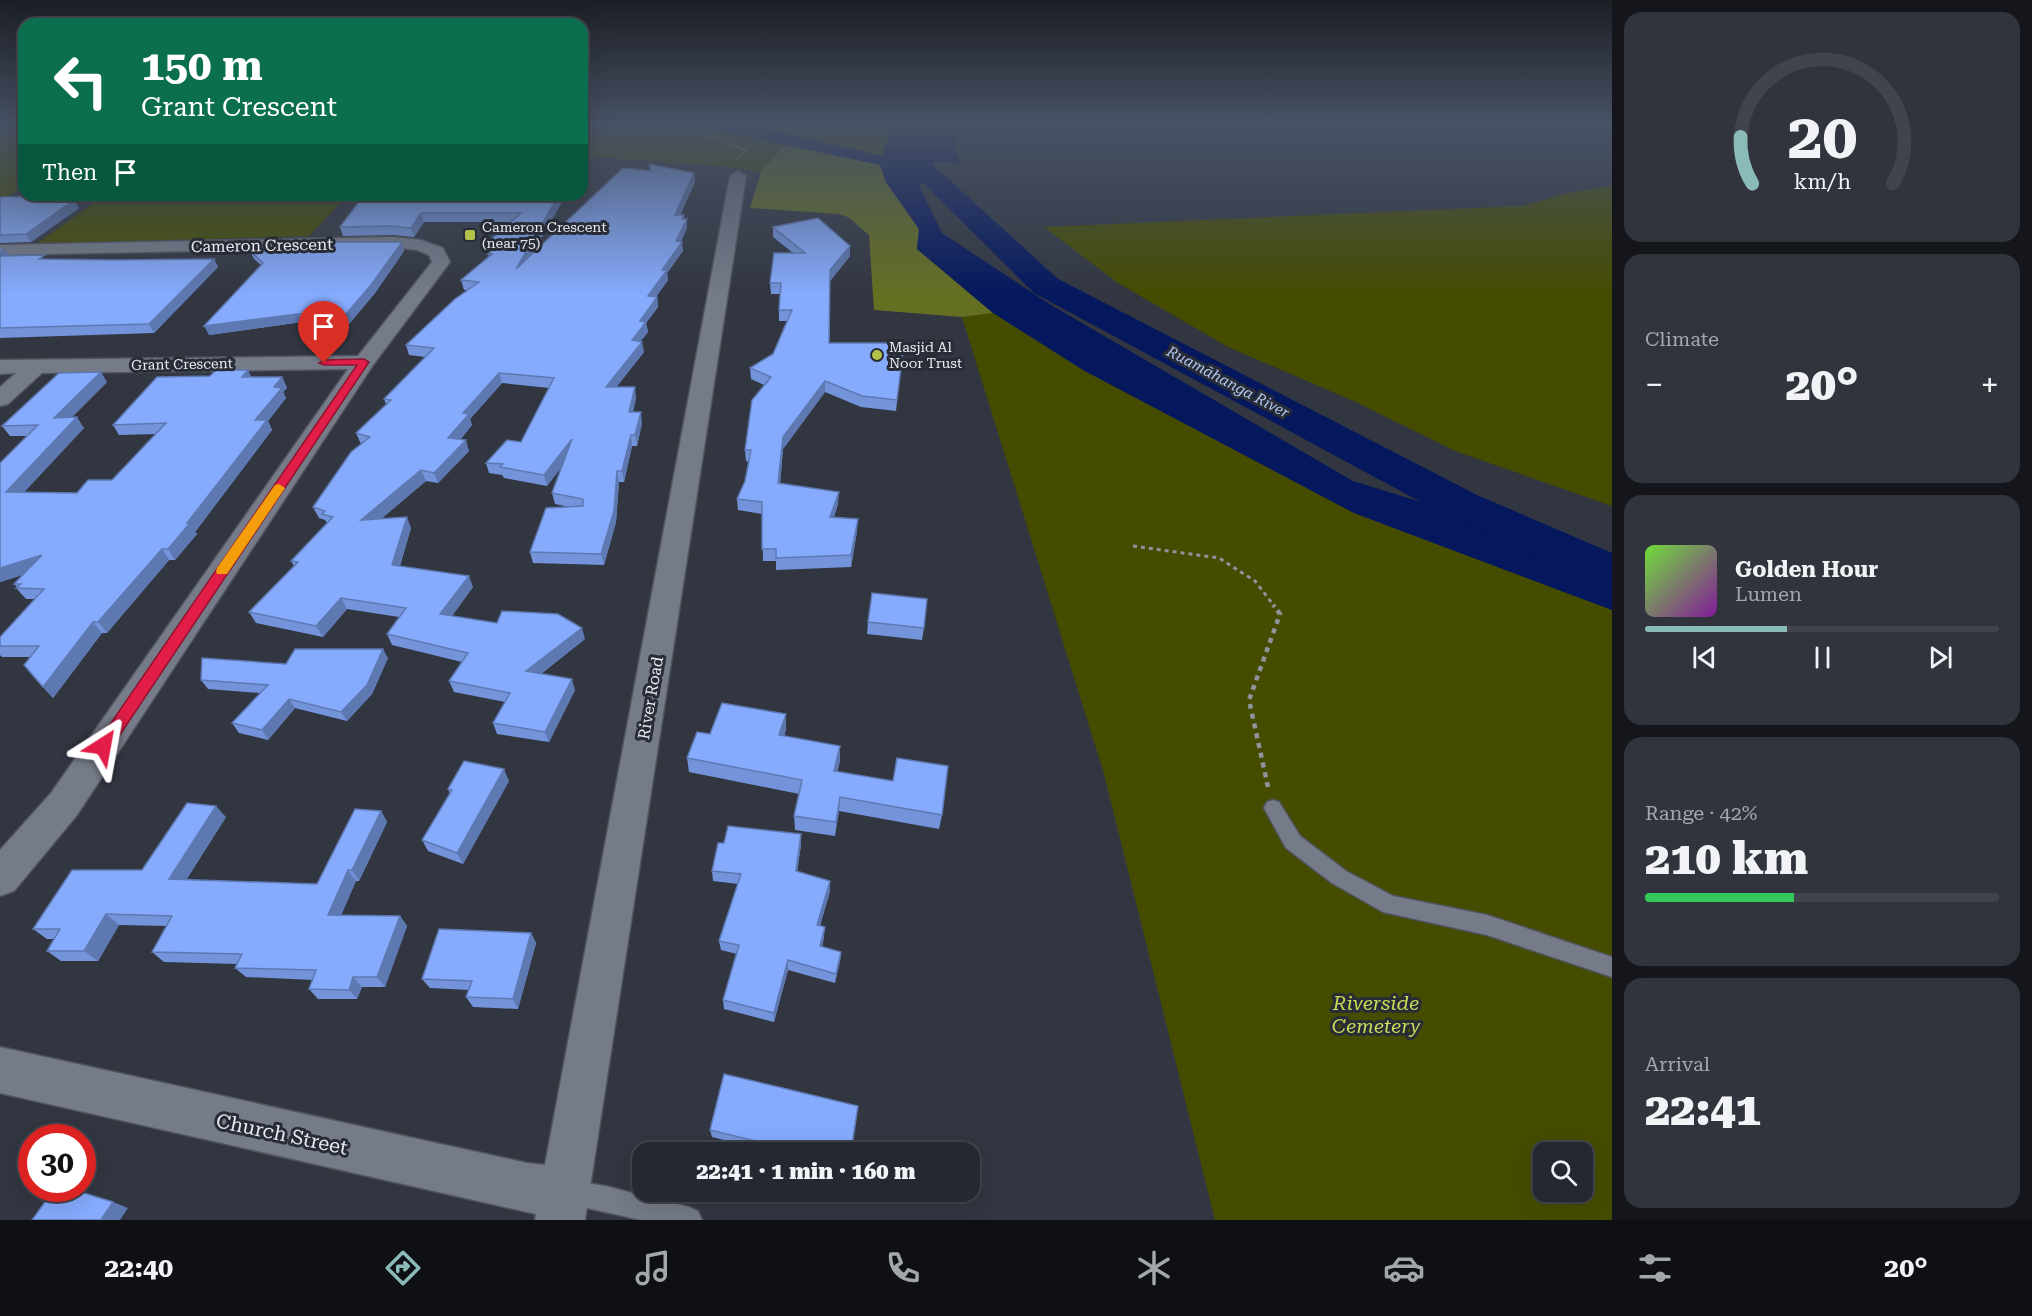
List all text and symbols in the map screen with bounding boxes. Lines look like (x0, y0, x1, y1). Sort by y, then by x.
text: 150 m (141, 41, 263, 90)
icon: left (42, 42, 120, 120)
text: Grant Crescent (141, 91, 337, 123)
text: 20 (1787, 100, 1857, 173)
icon: arrive (109, 156, 142, 189)
text: Then (42, 160, 97, 185)
text: km/h (1793, 169, 1851, 194)
place label: Cameron Crescent (near 75) (482, 219, 607, 251)
marker: Cameron Crescent (near 75) (463, 228, 477, 242)
street label: Cameron Crescent (191, 235, 333, 256)
pin (298, 301, 349, 363)
icon: arrive (307, 310, 340, 343)
text: Climate (1645, 327, 1719, 351)
place label: Masjid Al Noor Trust (889, 339, 962, 371)
water label: Ruamāhanga River (1163, 342, 1293, 422)
marker: Masjid Al Noor Trust (870, 348, 884, 362)
street label: Grant Crescent (131, 355, 233, 373)
text: 20° (1786, 358, 1859, 411)
text: − (1645, 365, 1663, 404)
text: + (1981, 365, 1999, 404)
text: Golden Hour (1735, 557, 1878, 582)
text: Lumen (1735, 582, 1802, 606)
icon: previous (1688, 641, 1721, 674)
icon: pause (1806, 641, 1839, 674)
icon: next (1924, 641, 1957, 674)
street label: River Road (634, 655, 667, 741)
position arrow (71, 714, 135, 778)
text: Range · 42% (1645, 801, 1757, 825)
text: 210 km (1645, 832, 1808, 885)
park label: Riverside Cemetery (1332, 991, 1421, 1038)
text: Arrival (1645, 1052, 1710, 1076)
text: 22:41 (1645, 1083, 1761, 1136)
street label: Church Street (214, 1108, 351, 1160)
speed limit sign: 30 (18, 1124, 96, 1202)
map controls (1533, 1142, 1593, 1202)
button: search (1533, 1142, 1593, 1202)
text: 22:41 · 1 min · 160 m (696, 1159, 916, 1184)
icon: directions (382, 1247, 424, 1289)
icon: music (632, 1247, 674, 1289)
icon: phone (882, 1247, 924, 1289)
icon: climate (1133, 1247, 1175, 1289)
icon: car (1383, 1247, 1425, 1289)
icon: filters (1634, 1247, 1676, 1289)
text: 22:40 (104, 1252, 173, 1284)
text: 20° (1884, 1252, 1928, 1284)

